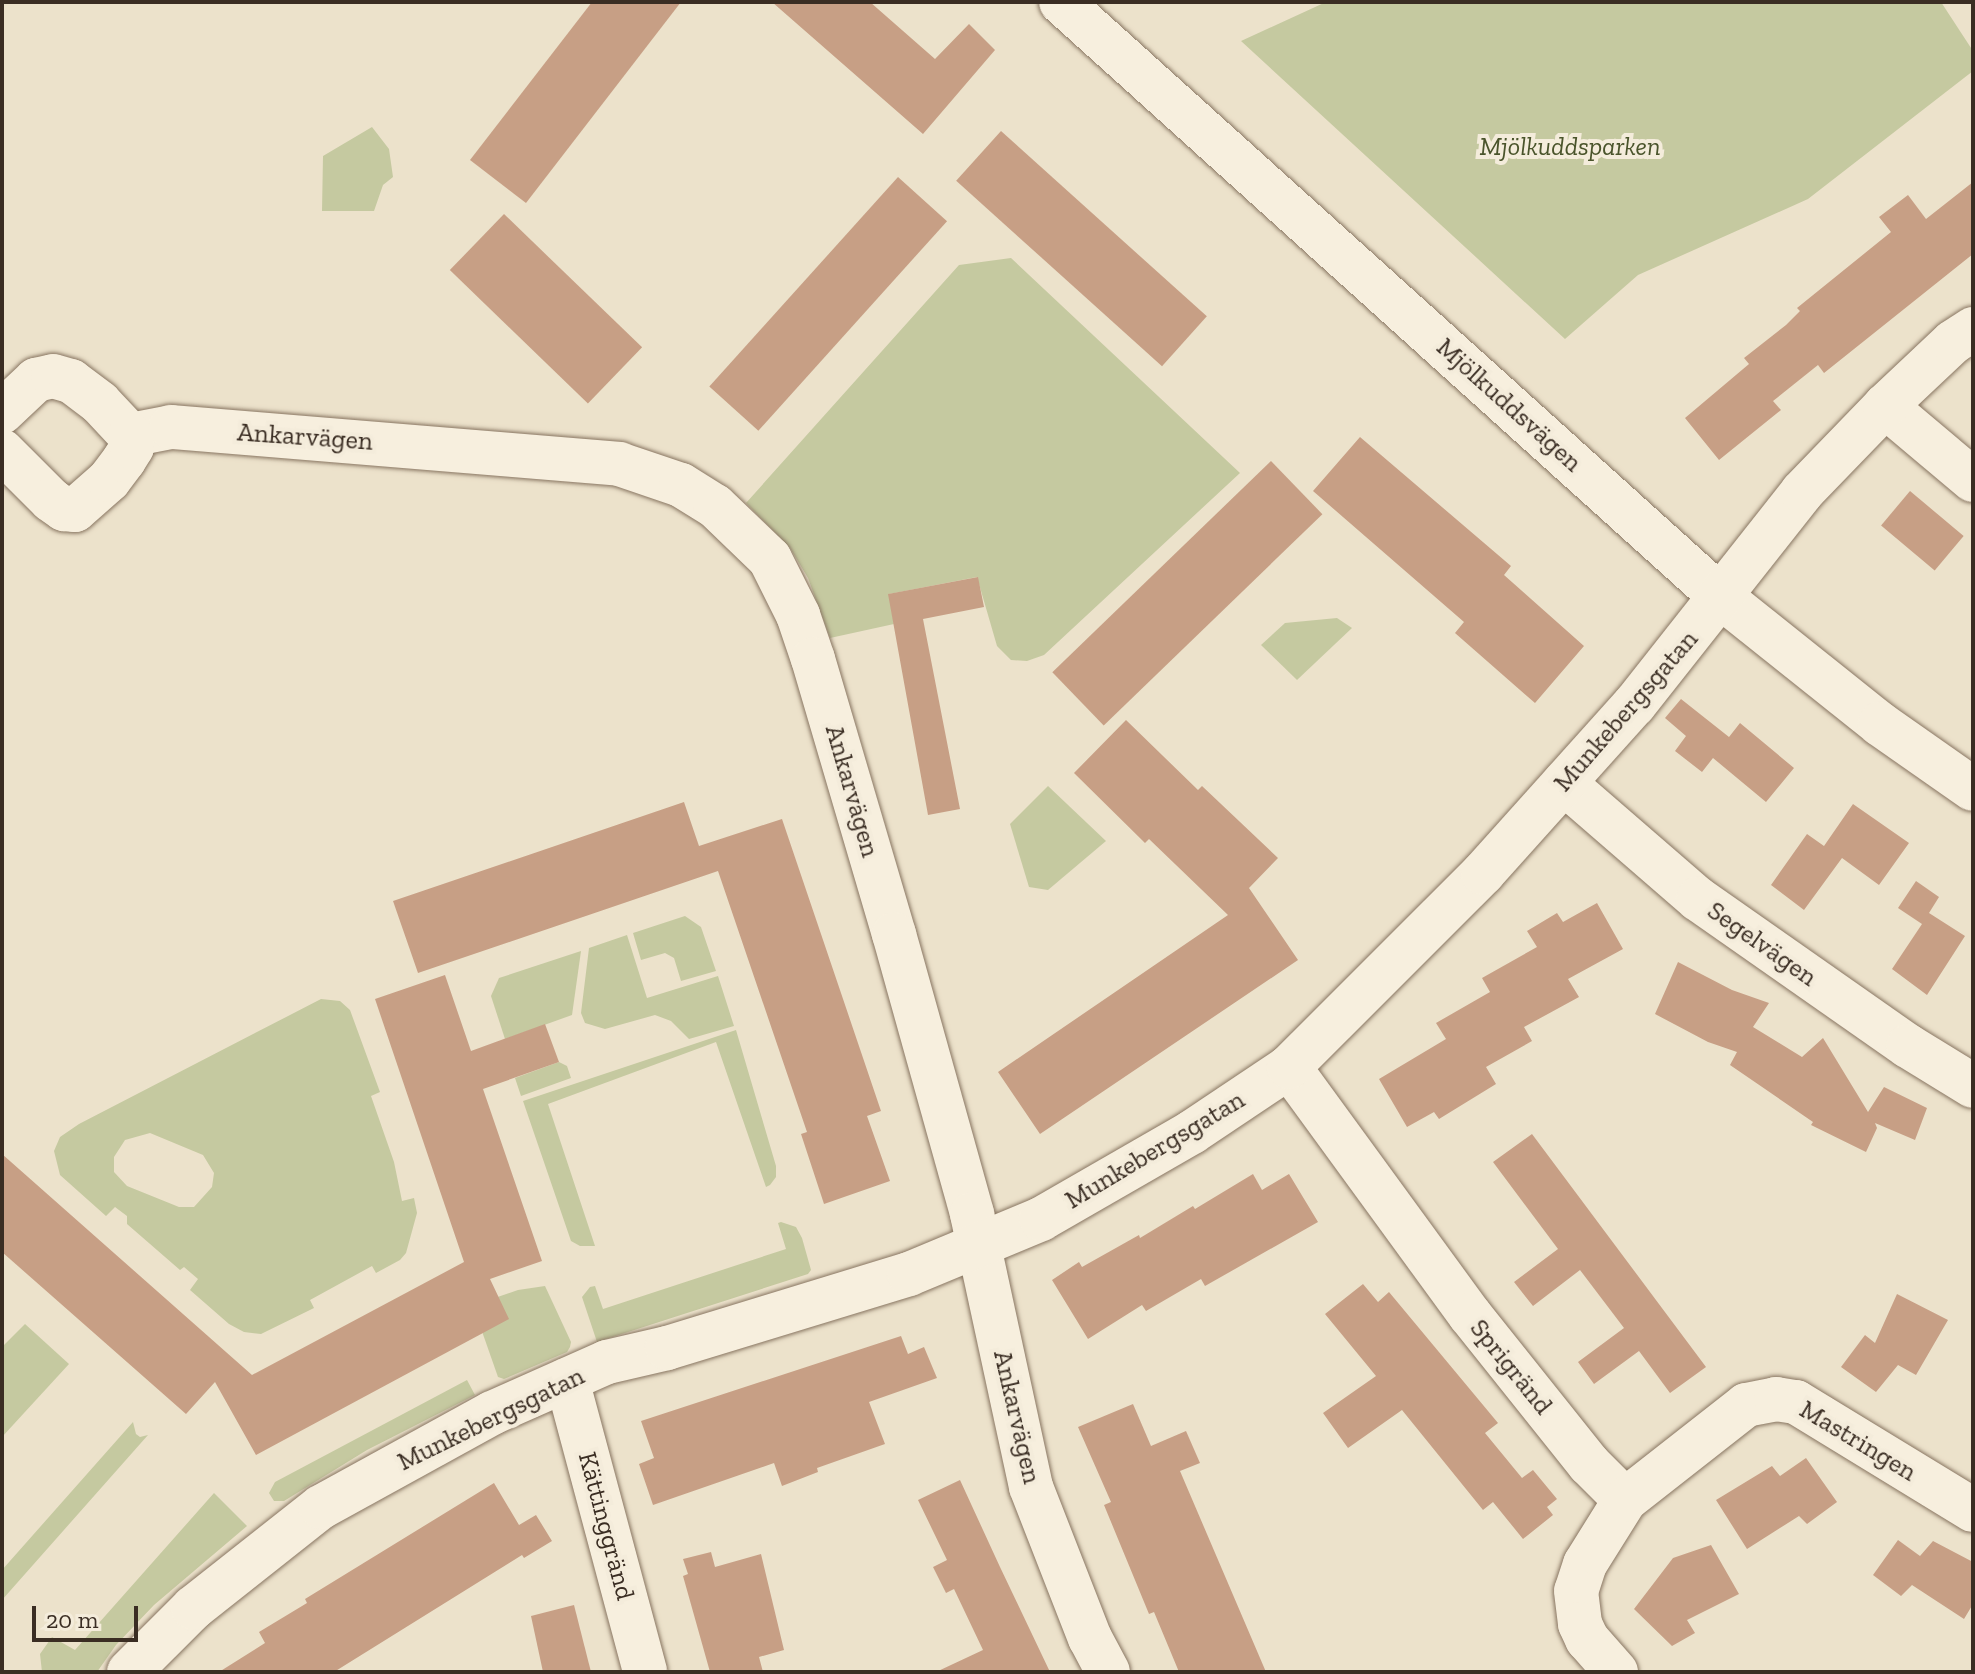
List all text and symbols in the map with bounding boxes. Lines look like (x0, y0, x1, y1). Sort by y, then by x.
park label: Mjölkuddsparken (1479, 131, 1661, 163)
street label: Mjölkuddsvägen (1430, 332, 1588, 478)
street label: Ankarvägen (236, 417, 374, 457)
street label: Munkebergsgatan (1547, 624, 1705, 798)
street label: Ankarvägen (818, 721, 886, 861)
street label: Segelvägen (1701, 895, 1823, 993)
street label: Munkebergsgatan (1060, 1084, 1250, 1216)
street label: Sprigränd (1463, 1313, 1559, 1421)
street label: Ankarvägen (987, 1347, 1047, 1487)
street label: Munkebergsgatan (393, 1360, 589, 1478)
street label: Mastringen (1794, 1394, 1922, 1488)
street label: Kättinggränd (571, 1449, 641, 1603)
scale bar (36, 1590, 142, 1640)
text: 20 m (46, 1605, 98, 1634)

